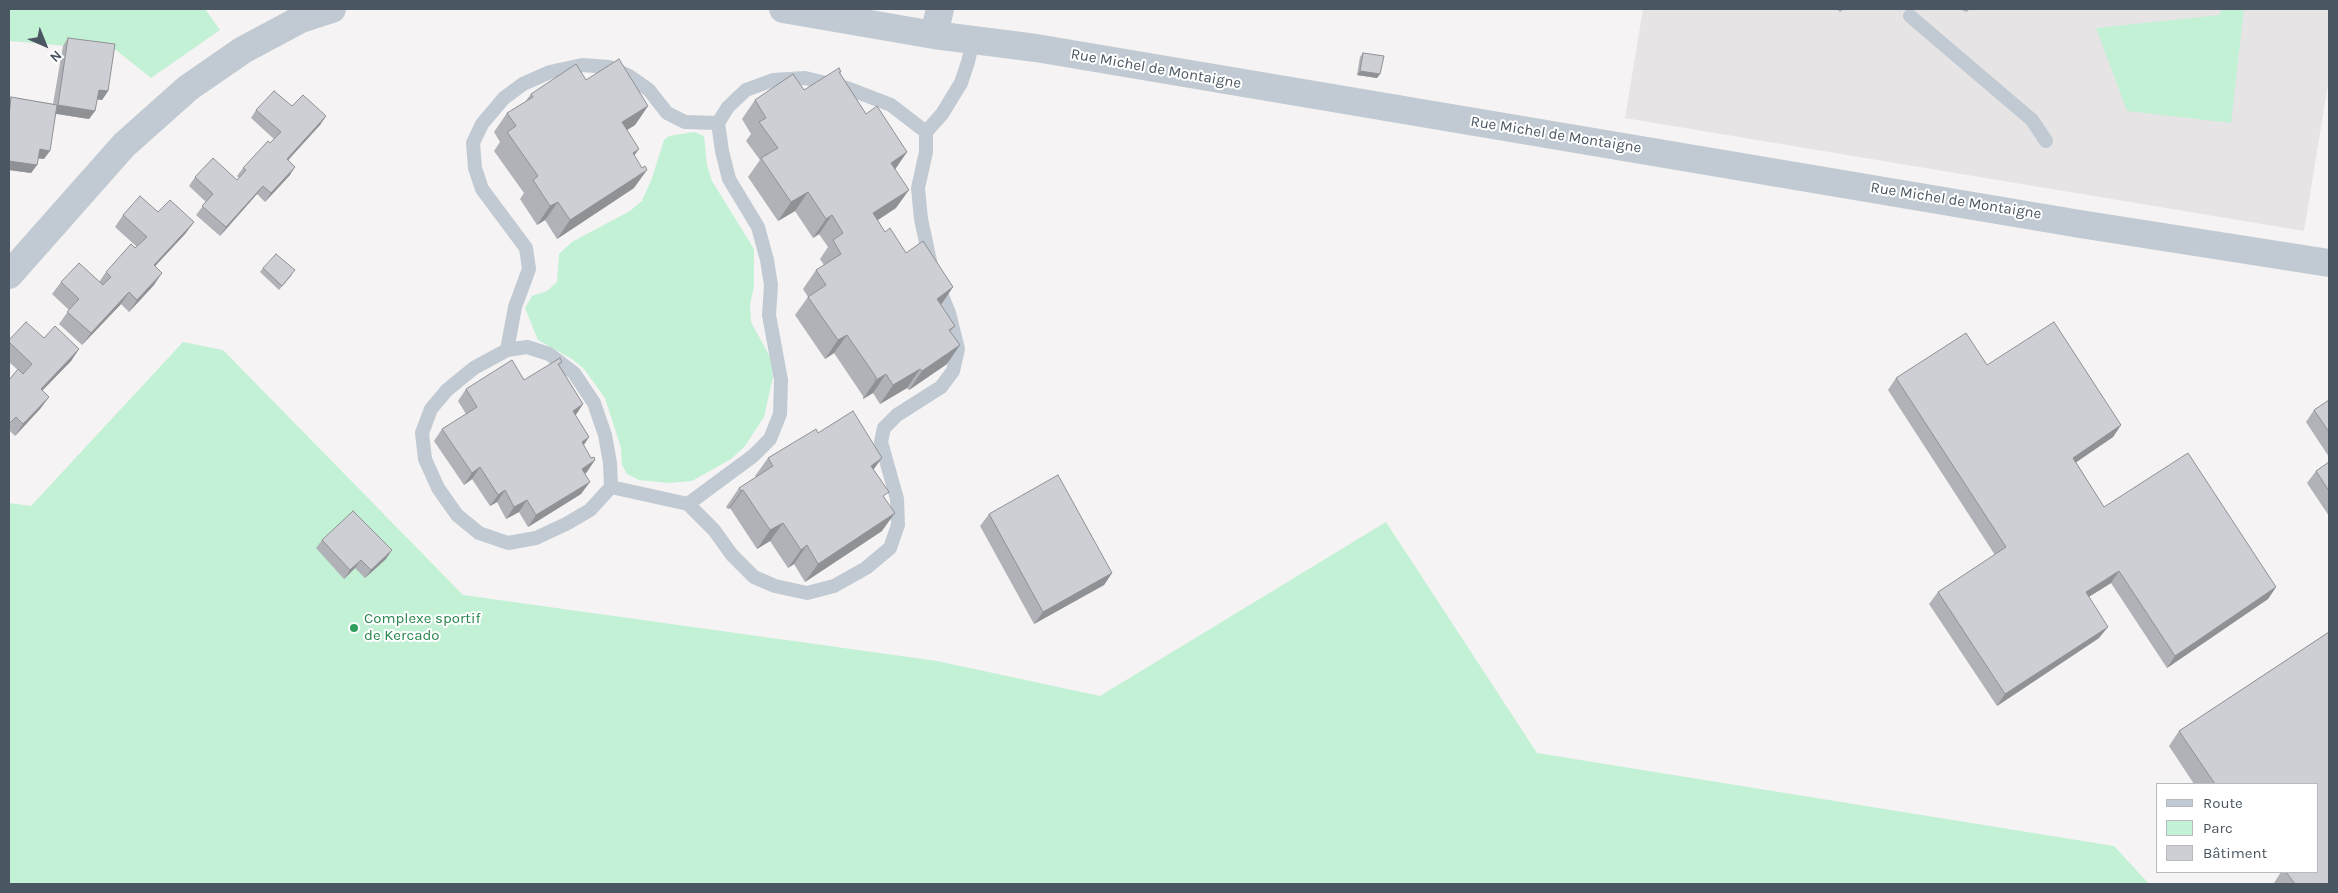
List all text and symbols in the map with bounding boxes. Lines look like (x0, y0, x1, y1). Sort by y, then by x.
north arrow (20, 20, 70, 70)
street label: Rue Michel de Montaigne (1069, 45, 1243, 93)
text: N (46, 47, 65, 66)
street label: Rue Michel de Montaigne (1469, 113, 1643, 157)
street label: Rue Michel de Montaigne (1869, 179, 2043, 223)
place label: Complexe sportif de Kercado (364, 610, 481, 645)
marker: Complexe sportif de Kercado (348, 622, 360, 634)
legend (2156, 783, 2318, 873)
text: Route (2203, 794, 2243, 812)
text: Parc (2203, 819, 2233, 837)
text: Bâtiment (2203, 844, 2267, 862)

